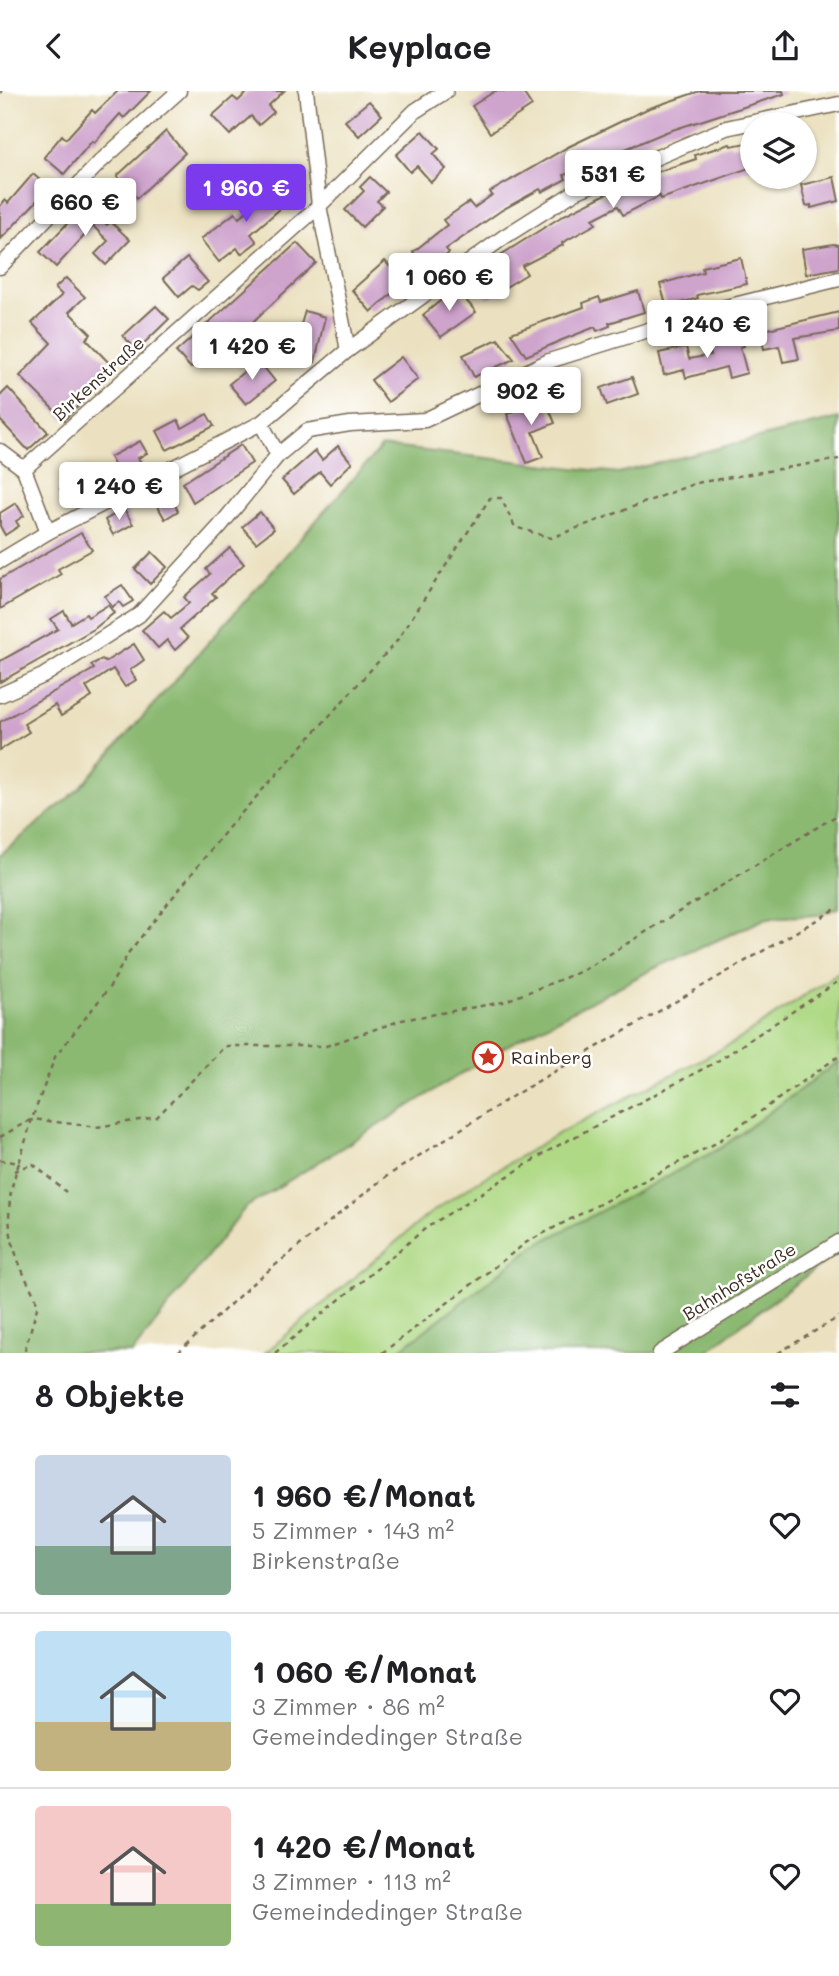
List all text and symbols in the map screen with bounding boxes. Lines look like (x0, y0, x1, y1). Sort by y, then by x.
text: Keyplace (347, 25, 492, 67)
icon: back (35, 27, 73, 65)
icon: share (766, 27, 804, 65)
map controls (740, 112, 817, 189)
button: layers (740, 112, 817, 189)
pin: 531 € (564, 151, 662, 210)
text: 531 € (581, 158, 645, 188)
pin: 1 960 € (181, 165, 311, 224)
text: 1 960 € (202, 172, 290, 202)
pin: 660 € (36, 179, 134, 238)
text: 660 € (50, 186, 120, 216)
pin: 1 060 € (384, 253, 514, 313)
text: 1 060 € (405, 261, 493, 291)
pin: 1 240 € (642, 301, 772, 360)
text: 1 240 € (663, 308, 751, 338)
pin: 1 420 € (187, 323, 317, 382)
street label: Birkenstraße (47, 330, 149, 426)
text: 1 420 € (208, 330, 296, 360)
pin: 902 € (482, 367, 580, 427)
text: 902 € (497, 375, 565, 405)
pin: 1 240 € (54, 463, 184, 522)
text: 1 240 € (75, 470, 163, 500)
place icon: Rainberg (471, 1040, 505, 1074)
place label: Rainberg (511, 1045, 591, 1069)
street label: Bahnhofstraße (678, 1236, 800, 1326)
text: 8 Objekte (35, 1375, 184, 1415)
icon: filters (766, 1376, 804, 1414)
text: 1 960 €/Monat (252, 1475, 476, 1515)
icon: home (91, 1483, 175, 1567)
icon: heart (766, 1506, 804, 1544)
text: 5 Zimmer · 143 m² (252, 1515, 454, 1545)
text: Birkenstraße (252, 1545, 400, 1575)
text: 1 060 €/Monat (252, 1651, 477, 1691)
icon: home (91, 1659, 175, 1743)
icon: heart (766, 1682, 804, 1720)
text: 3 Zimmer · 86 m² (252, 1691, 445, 1721)
text: Gemeindedinger Straße (252, 1721, 523, 1751)
text: 1 420 €/Monat (252, 1826, 475, 1866)
icon: home (91, 1834, 175, 1918)
icon: heart (766, 1857, 804, 1895)
text: 3 Zimmer · 113 m² (252, 1866, 451, 1896)
text: Gemeindedinger Straße (252, 1896, 523, 1926)

